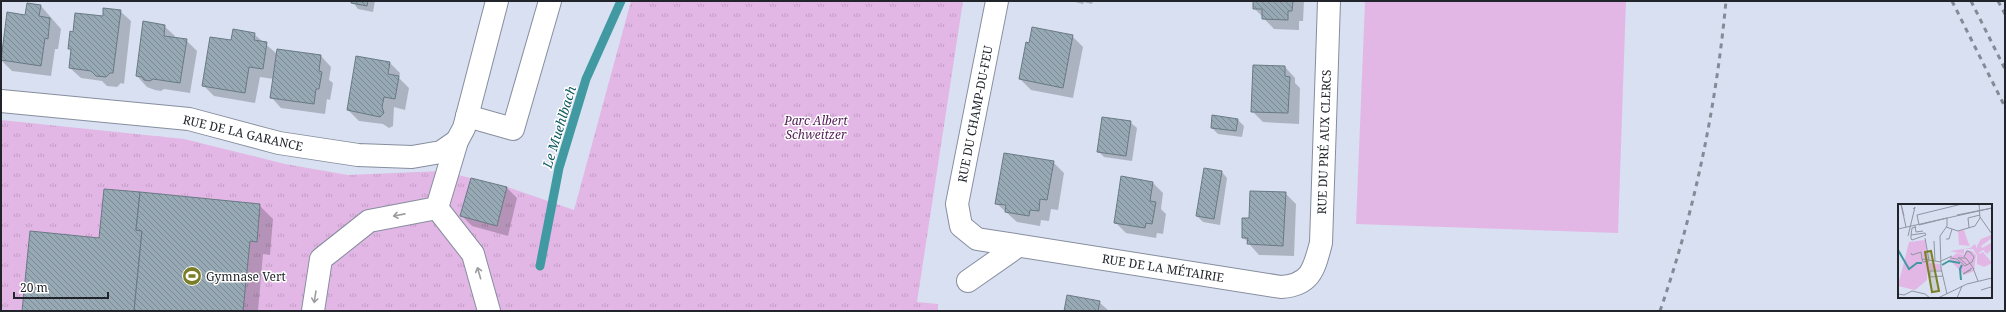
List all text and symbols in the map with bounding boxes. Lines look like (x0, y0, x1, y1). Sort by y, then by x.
street label: RUE DU CHAMP-DU-FEU (953, 44, 997, 184)
street label: RUE DU PRÉ AUX CLERCS (1313, 69, 1335, 215)
water label: Le Muehlbach (538, 84, 580, 171)
street label: RUE DE LA GARANCE (181, 111, 305, 155)
park label: Parc Albert Schweitzer (783, 112, 848, 143)
inset map (1898, 204, 1992, 298)
one-way arrow (393, 211, 406, 219)
street label: RUE DE LA MÉTAIRIE (1101, 250, 1225, 286)
sports icon: Gymnase Vert (181, 265, 203, 287)
one-way arrow (475, 267, 482, 280)
place label: Gymnase Vert (206, 268, 286, 285)
scale bar (14, 274, 108, 300)
text: 20 m (20, 279, 48, 296)
one-way arrow (311, 290, 319, 303)

